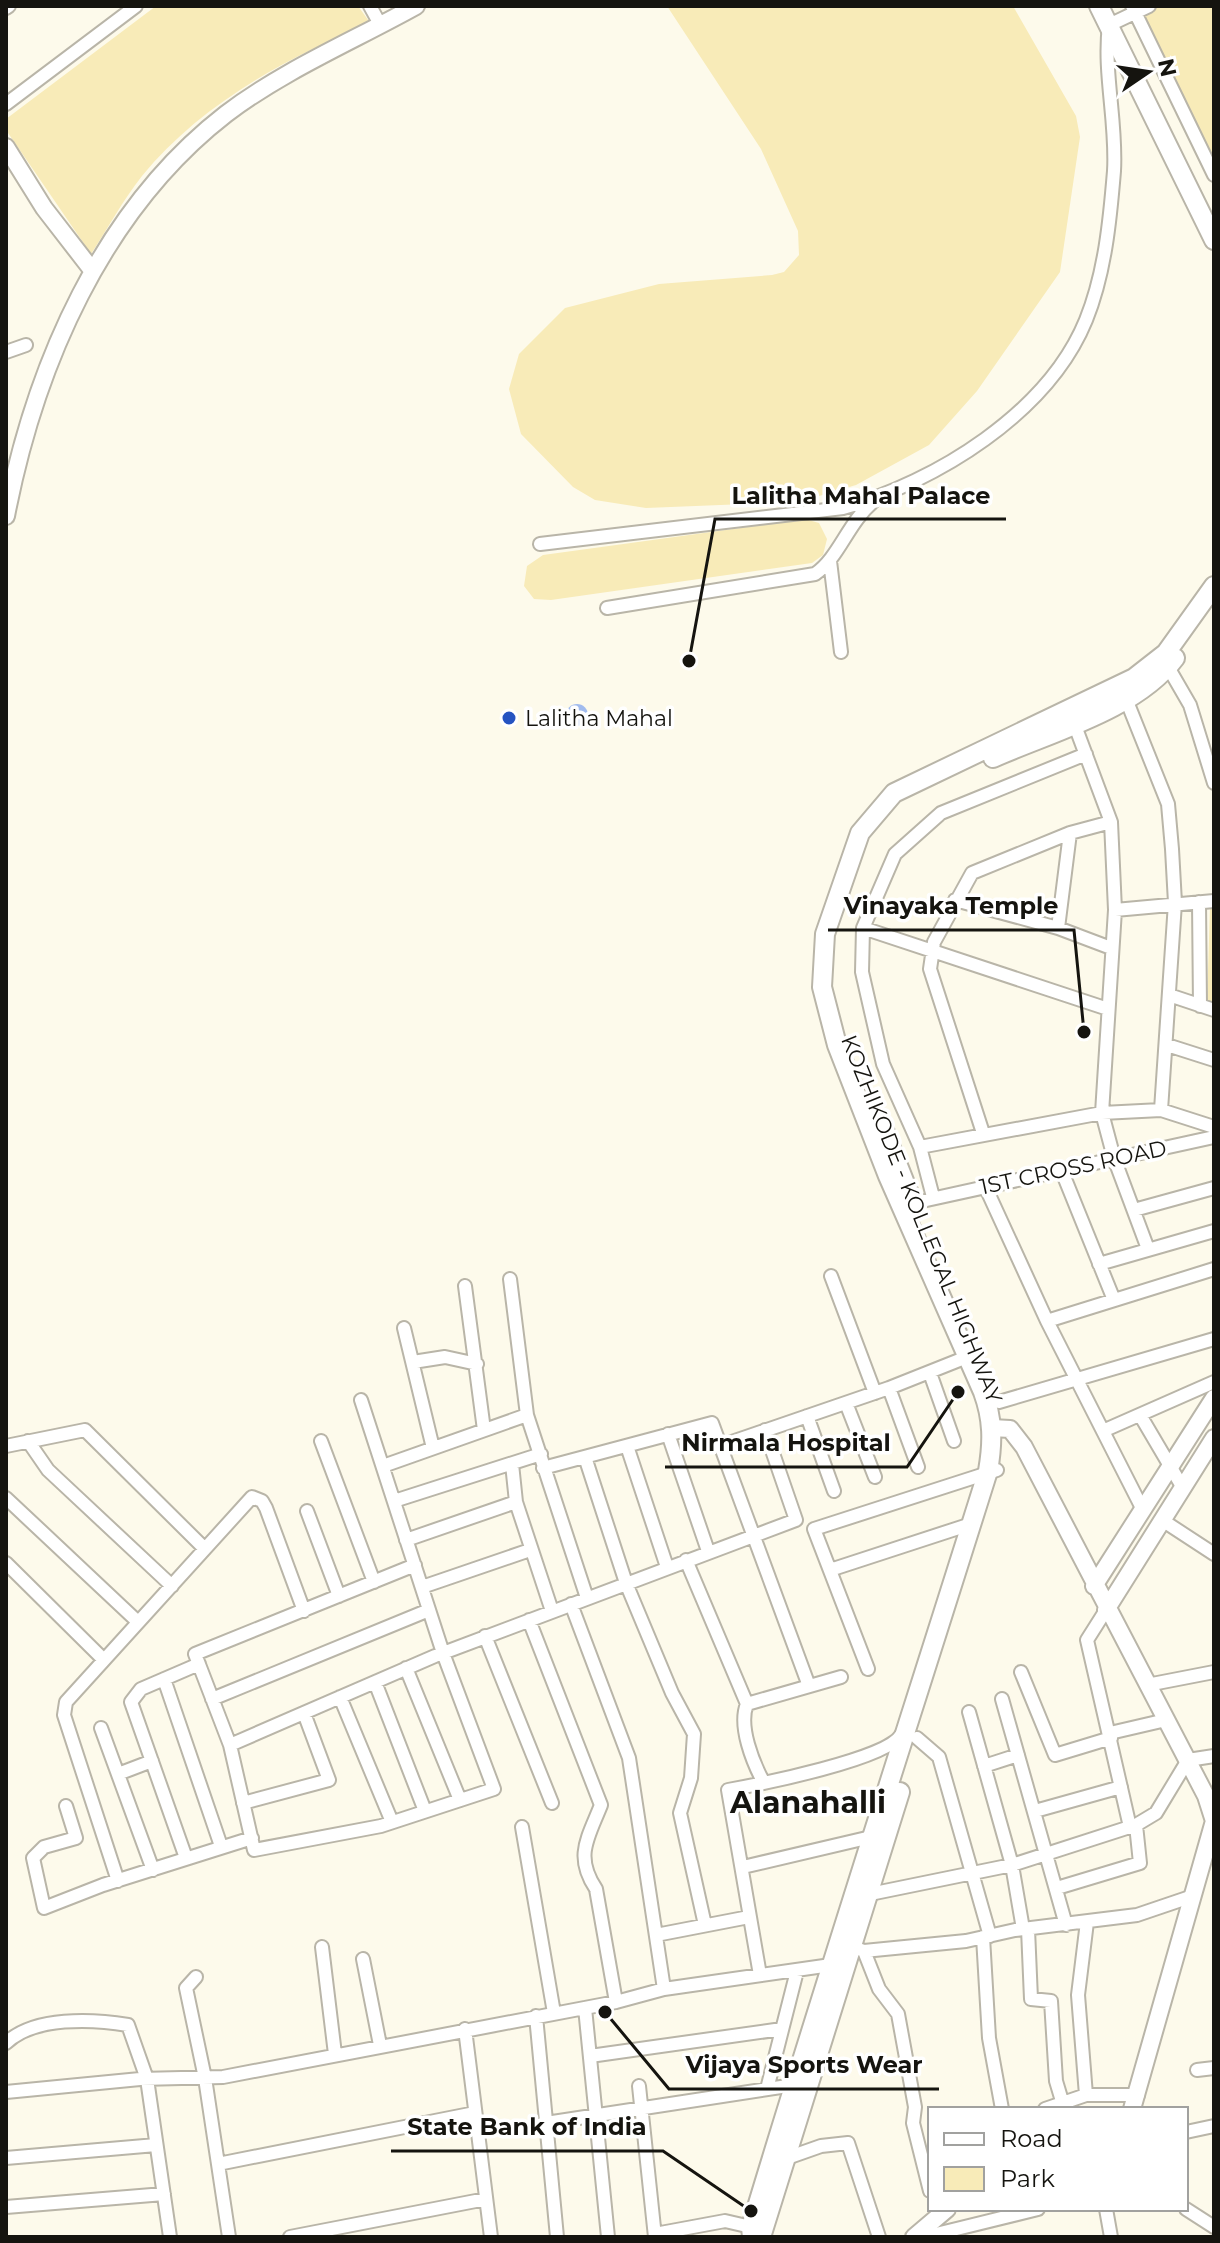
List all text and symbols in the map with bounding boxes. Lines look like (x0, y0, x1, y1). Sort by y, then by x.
north arrow (1108, 32, 1188, 112)
text: N (1152, 56, 1182, 79)
callout: Lalitha Mahal Palace (715, 471, 1006, 519)
text: Lalitha Mahal Palace (732, 481, 990, 510)
place label: Lalitha Mahal (525, 705, 673, 732)
marker: Lalitha Mahal (500, 709, 518, 727)
callout: Vinayaka Temple (828, 882, 1074, 930)
text: Vinayaka Temple (843, 891, 1058, 920)
street label: KOZHIKODE - KOLLEGAL HIGHWAY (835, 1031, 1008, 1407)
street label: 1ST CROSS ROAD (977, 1134, 1169, 1201)
callout: Nirmala Hospital (665, 1419, 907, 1467)
text: Nirmala Hospital (681, 1428, 891, 1457)
district label: Alanahalli (729, 1784, 886, 1821)
callout: Vijaya Sports Wear (669, 2041, 939, 2089)
text: Vijaya Sports Wear (684, 2050, 923, 2079)
callout: State Bank of India (391, 2103, 663, 2151)
legend (928, 2107, 1188, 2211)
text: State Bank of India (407, 2112, 647, 2141)
text: Road (1000, 2124, 1063, 2153)
text: Park (1000, 2164, 1055, 2193)

